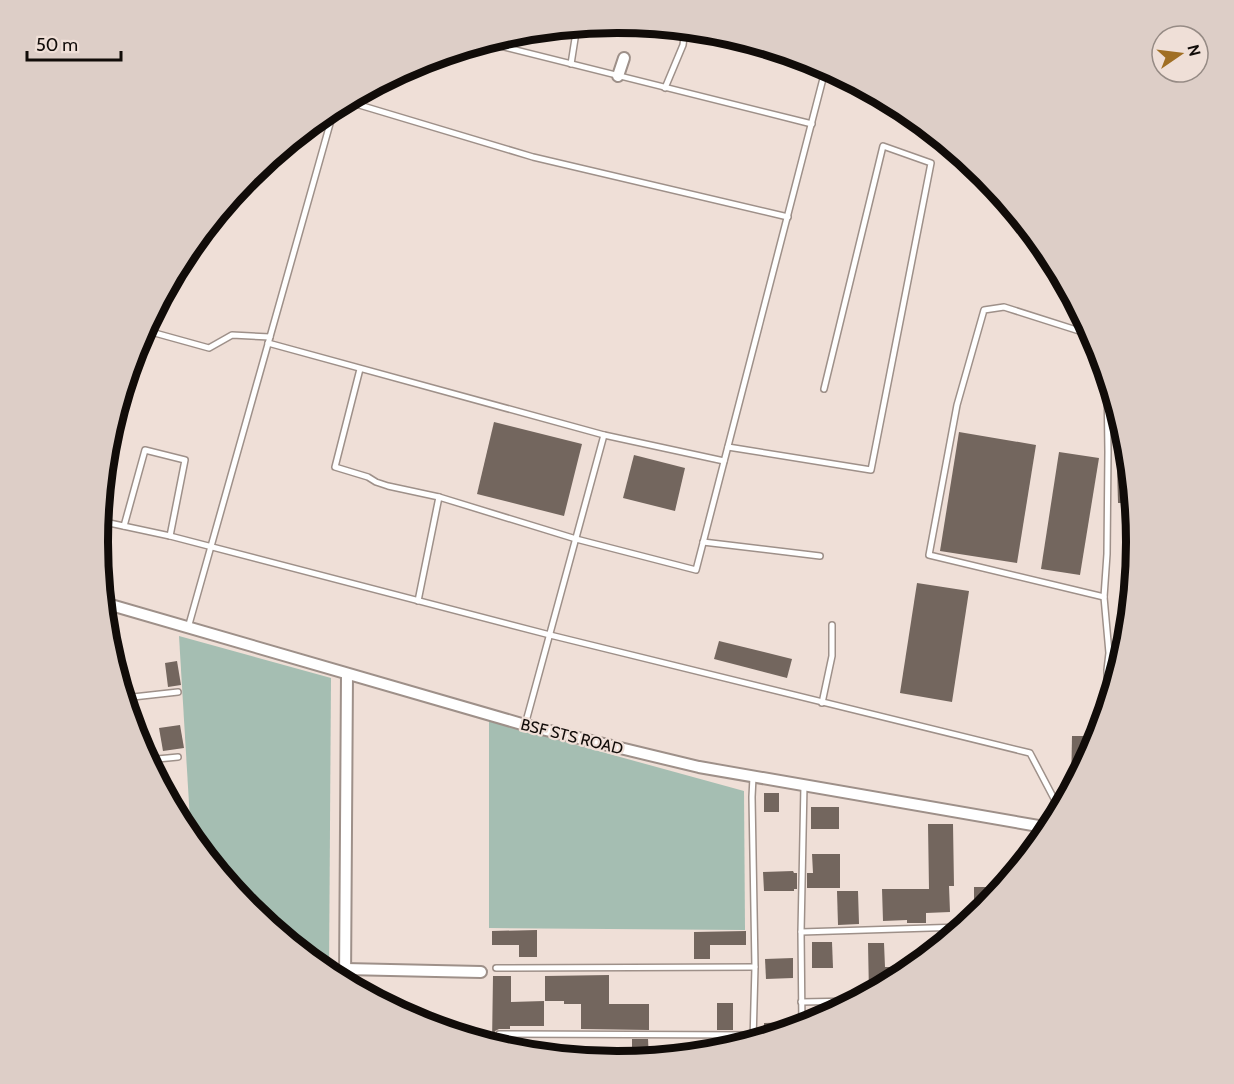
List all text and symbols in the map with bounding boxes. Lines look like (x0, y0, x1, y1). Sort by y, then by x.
scale bar (27, 24, 122, 62)
north arrow (1150, 24, 1210, 84)
text: 50 m (36, 34, 78, 56)
text: N (1183, 43, 1205, 58)
street label: BSF STS ROAD (519, 715, 625, 758)

